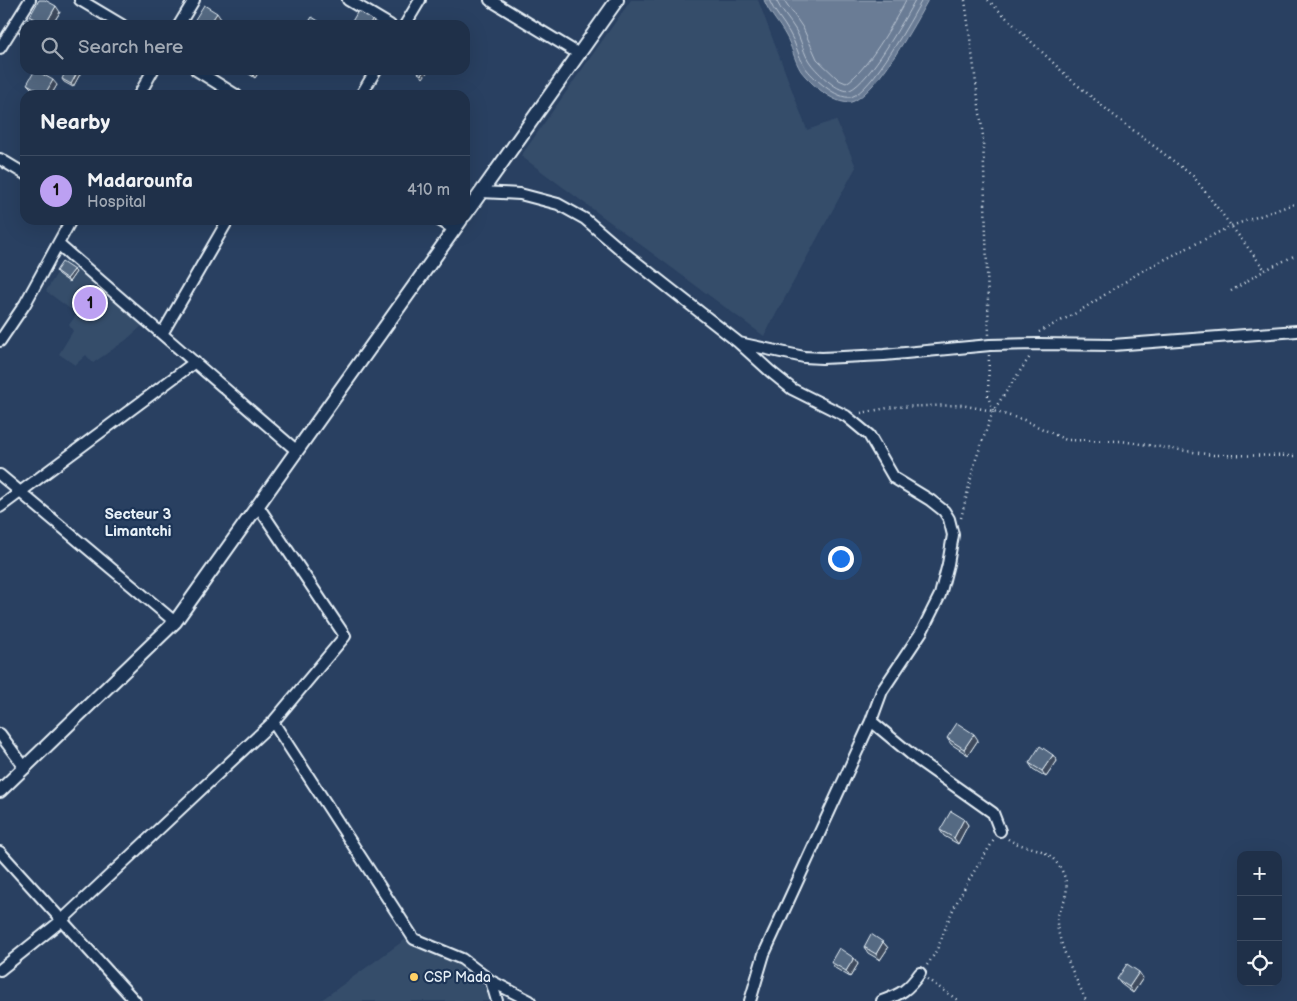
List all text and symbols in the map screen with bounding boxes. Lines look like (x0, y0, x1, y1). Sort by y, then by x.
search box (20, 20, 470, 75)
icon: search (38, 34, 66, 62)
text: Search here (78, 36, 183, 59)
text: Nearby (40, 110, 110, 135)
text: Madarounfa (87, 170, 193, 193)
text: 1 (53, 181, 59, 200)
text: 410 m (407, 181, 450, 200)
text: Hospital (87, 193, 146, 212)
pin: 1 (74, 284, 106, 322)
district label: Secteur 3 Limantchi (105, 505, 172, 541)
your location (828, 546, 854, 572)
map controls (1237, 851, 1282, 986)
button: + (1237, 851, 1282, 896)
button: − (1237, 896, 1282, 941)
button: locate (1237, 941, 1282, 986)
place label: CSP Mada (424, 969, 491, 986)
marker: CSP Mada (408, 971, 420, 983)

